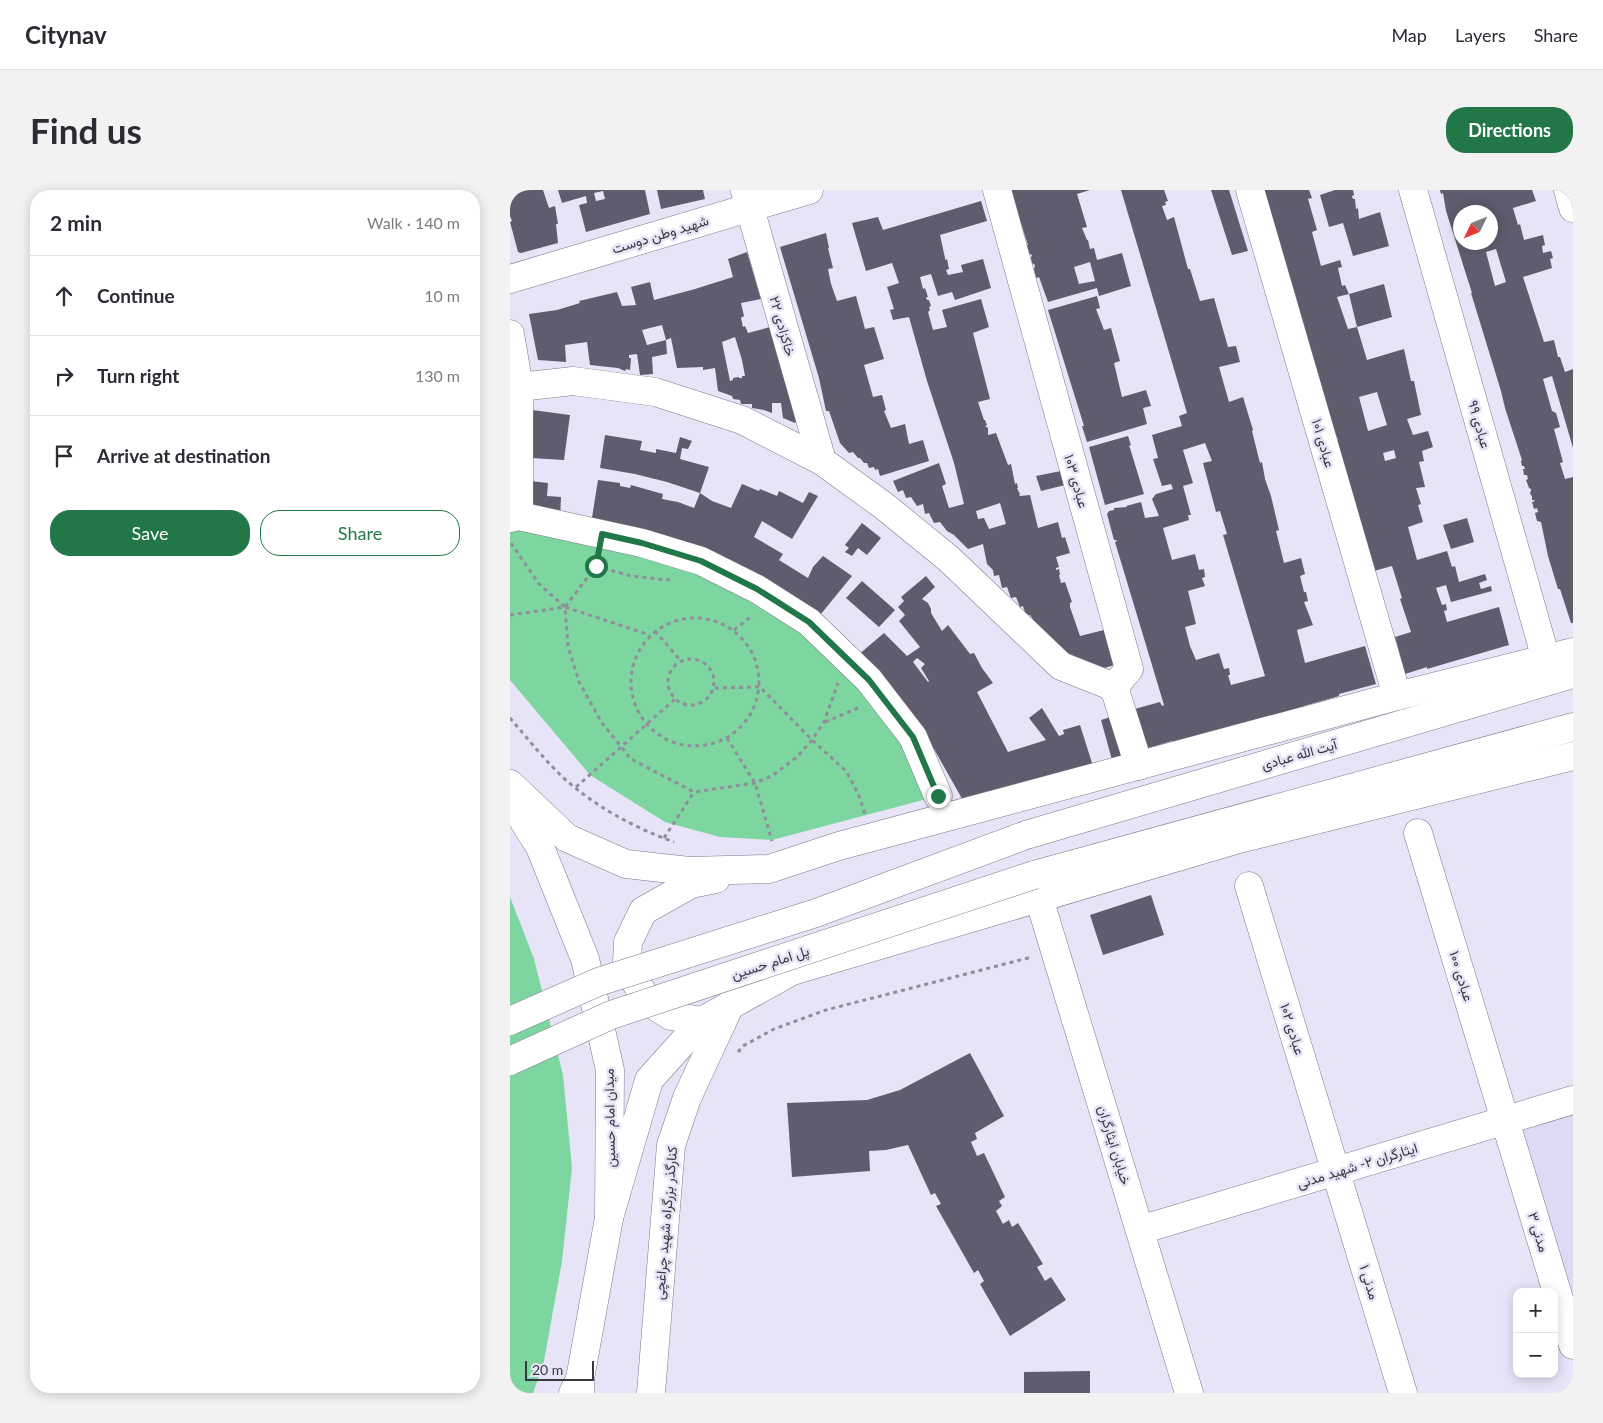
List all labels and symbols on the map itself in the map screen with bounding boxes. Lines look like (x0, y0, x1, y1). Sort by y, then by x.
north arrow (1453, 205, 1498, 250)
street label: شهید وطن دوست (610, 211, 711, 258)
street label: خاکزادی ۲۲ (765, 294, 800, 358)
street label: عبادی ۹۹ (1464, 398, 1495, 450)
street label: عبادی ۱۰۱ (1308, 417, 1339, 470)
street label: عبادی ۱۰۳ (1060, 452, 1093, 510)
route start (585, 555, 608, 578)
street label: آیت الله عبادی (1259, 735, 1341, 774)
route end (927, 785, 950, 808)
street label: پل امام حسین (729, 941, 812, 984)
street label: عبادی ۱۰۰ (1445, 949, 1478, 1004)
street label: عبادی ۱۰۲ (1276, 1001, 1309, 1057)
street label: میدان امام حسین (600, 1068, 619, 1168)
street label: خیابان ایثارگران (1094, 1103, 1135, 1187)
street label: ایثارگران ۲- شهید مدنی (1295, 1139, 1420, 1192)
street label: کنارگذر بزرگراه شهید چراغچی (650, 1146, 682, 1301)
street label: مدنی ۳ (1524, 1210, 1553, 1254)
street label: مدنی ۱ (1356, 1262, 1383, 1302)
scale bar (525, 1358, 594, 1381)

